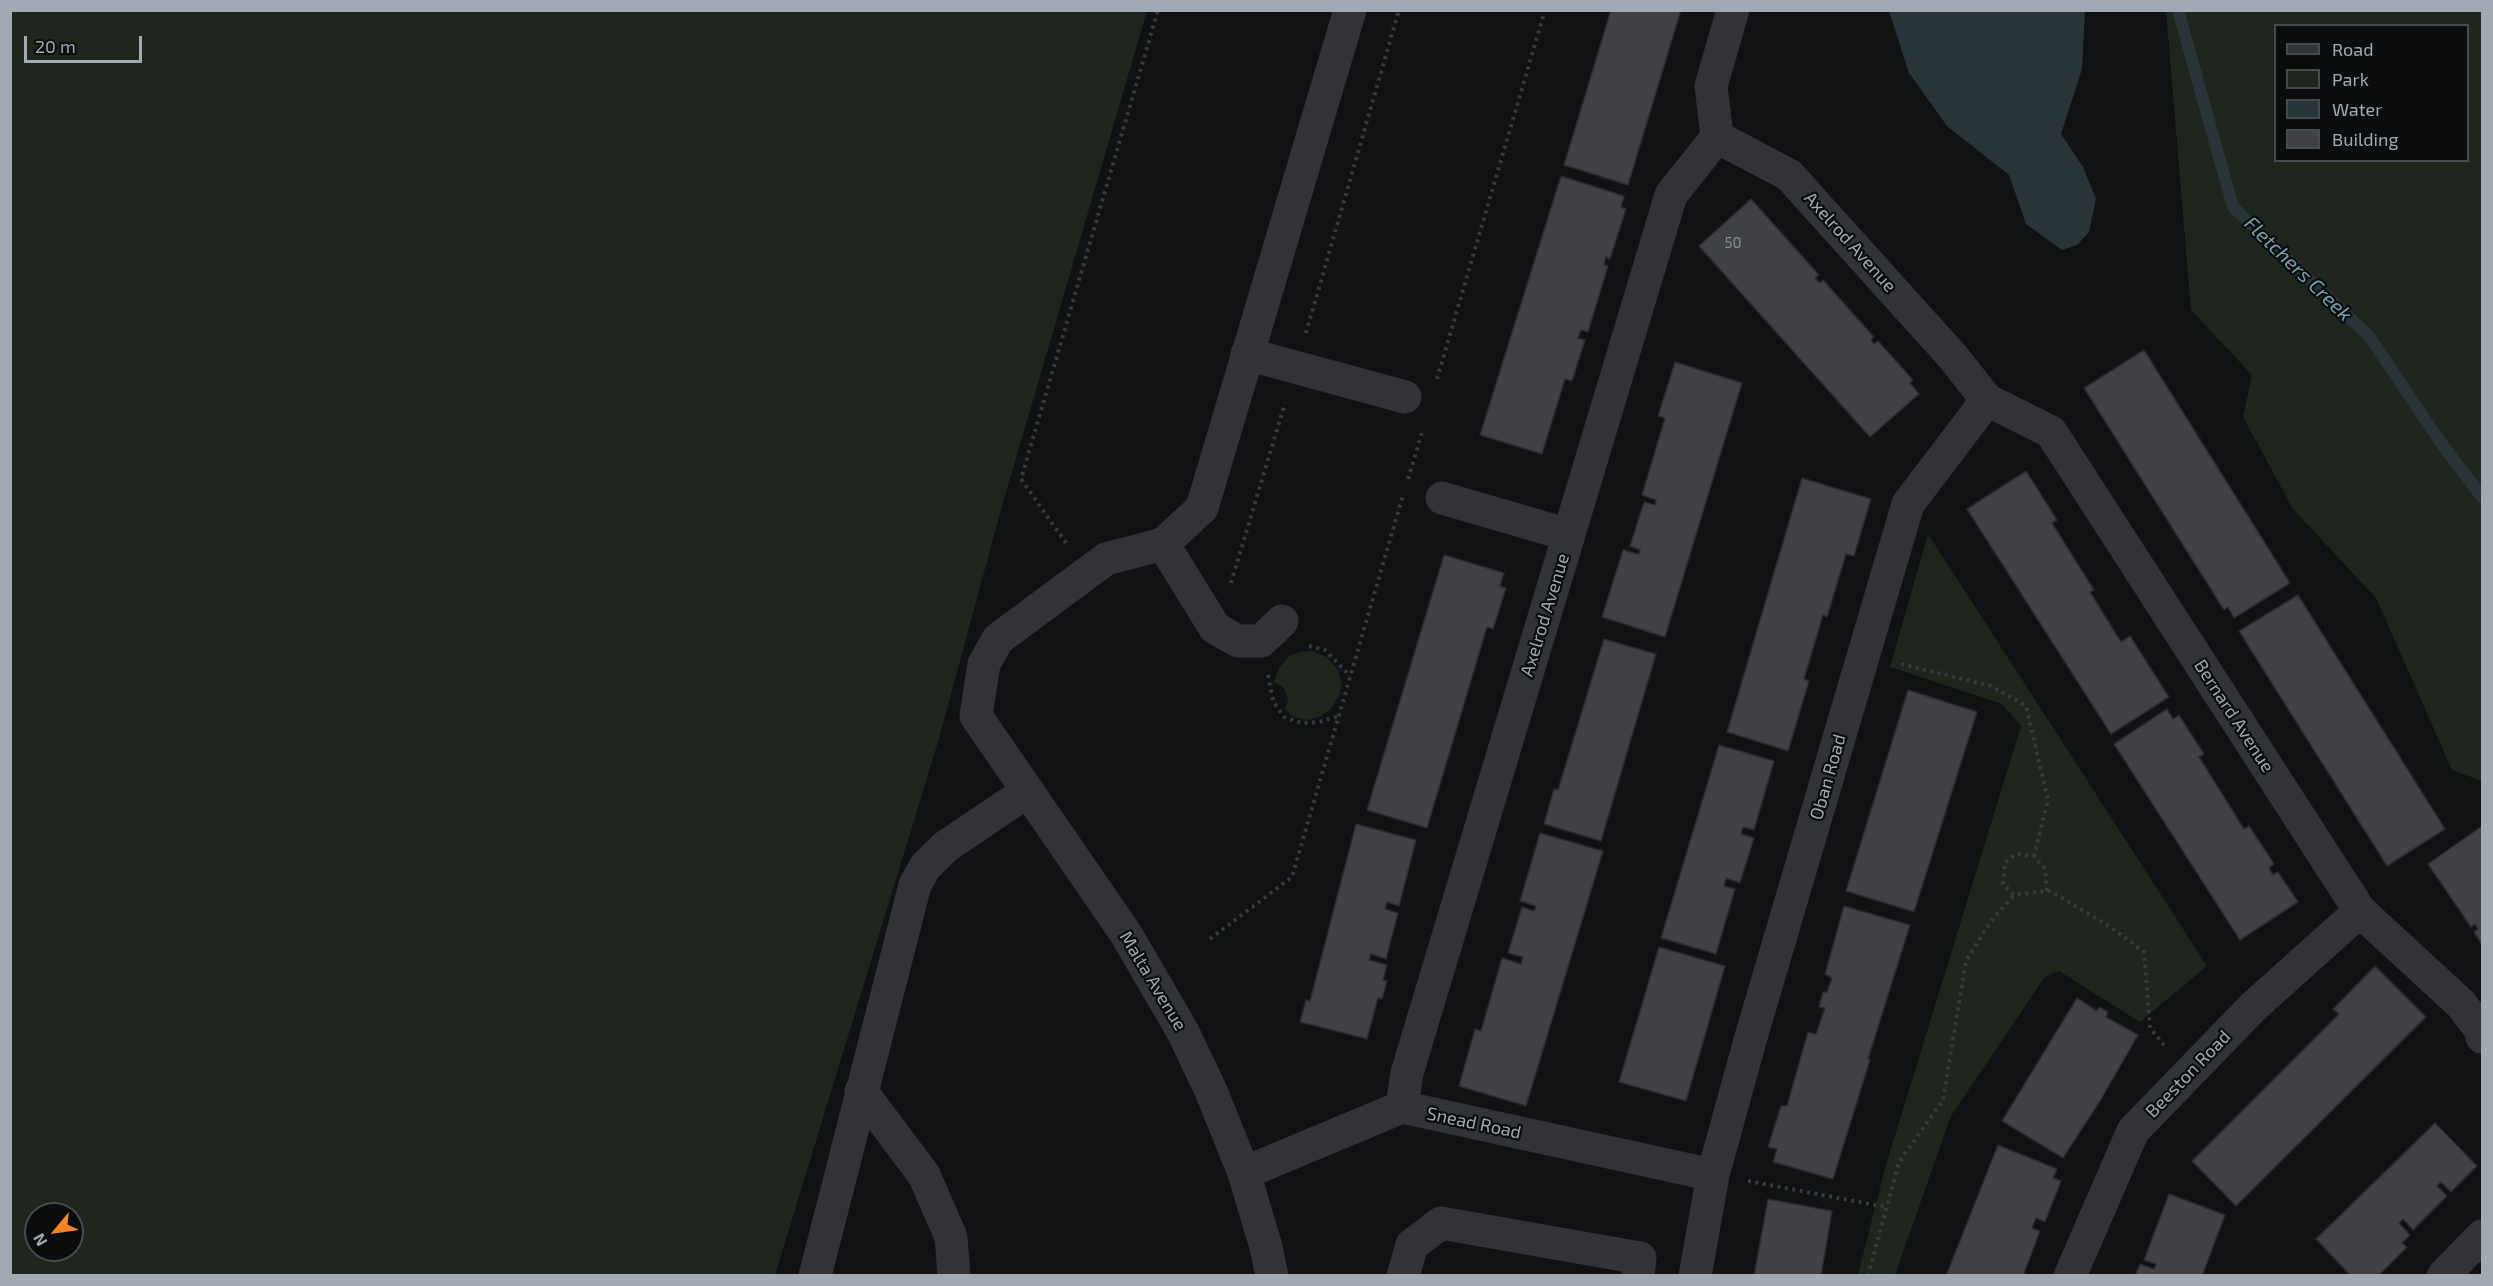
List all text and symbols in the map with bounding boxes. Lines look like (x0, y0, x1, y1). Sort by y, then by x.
scale bar (27, 24, 146, 62)
legend (2274, 24, 2469, 162)
text: 20 m (35, 35, 76, 57)
text: Road (2332, 38, 2373, 60)
text: Park (2332, 68, 2369, 90)
text: Water (2332, 98, 2382, 120)
text: Building (2332, 128, 2399, 150)
street label: Axelrod Avenue (1799, 187, 1901, 297)
water label: Fletchers Creek (2239, 212, 2357, 326)
house number: 50 (1724, 234, 1742, 252)
street label: Axelrod Avenue (1516, 551, 1574, 679)
street label: Bernard Avenue (2190, 656, 2278, 776)
street label: Oban Road (1805, 732, 1851, 822)
street label: Malta Avenue (1115, 927, 1191, 1035)
street label: Beeston Road (2141, 1026, 2235, 1122)
street label: Snead Road (1425, 1102, 1523, 1144)
north arrow (24, 1202, 84, 1262)
text: N (28, 1230, 51, 1250)

